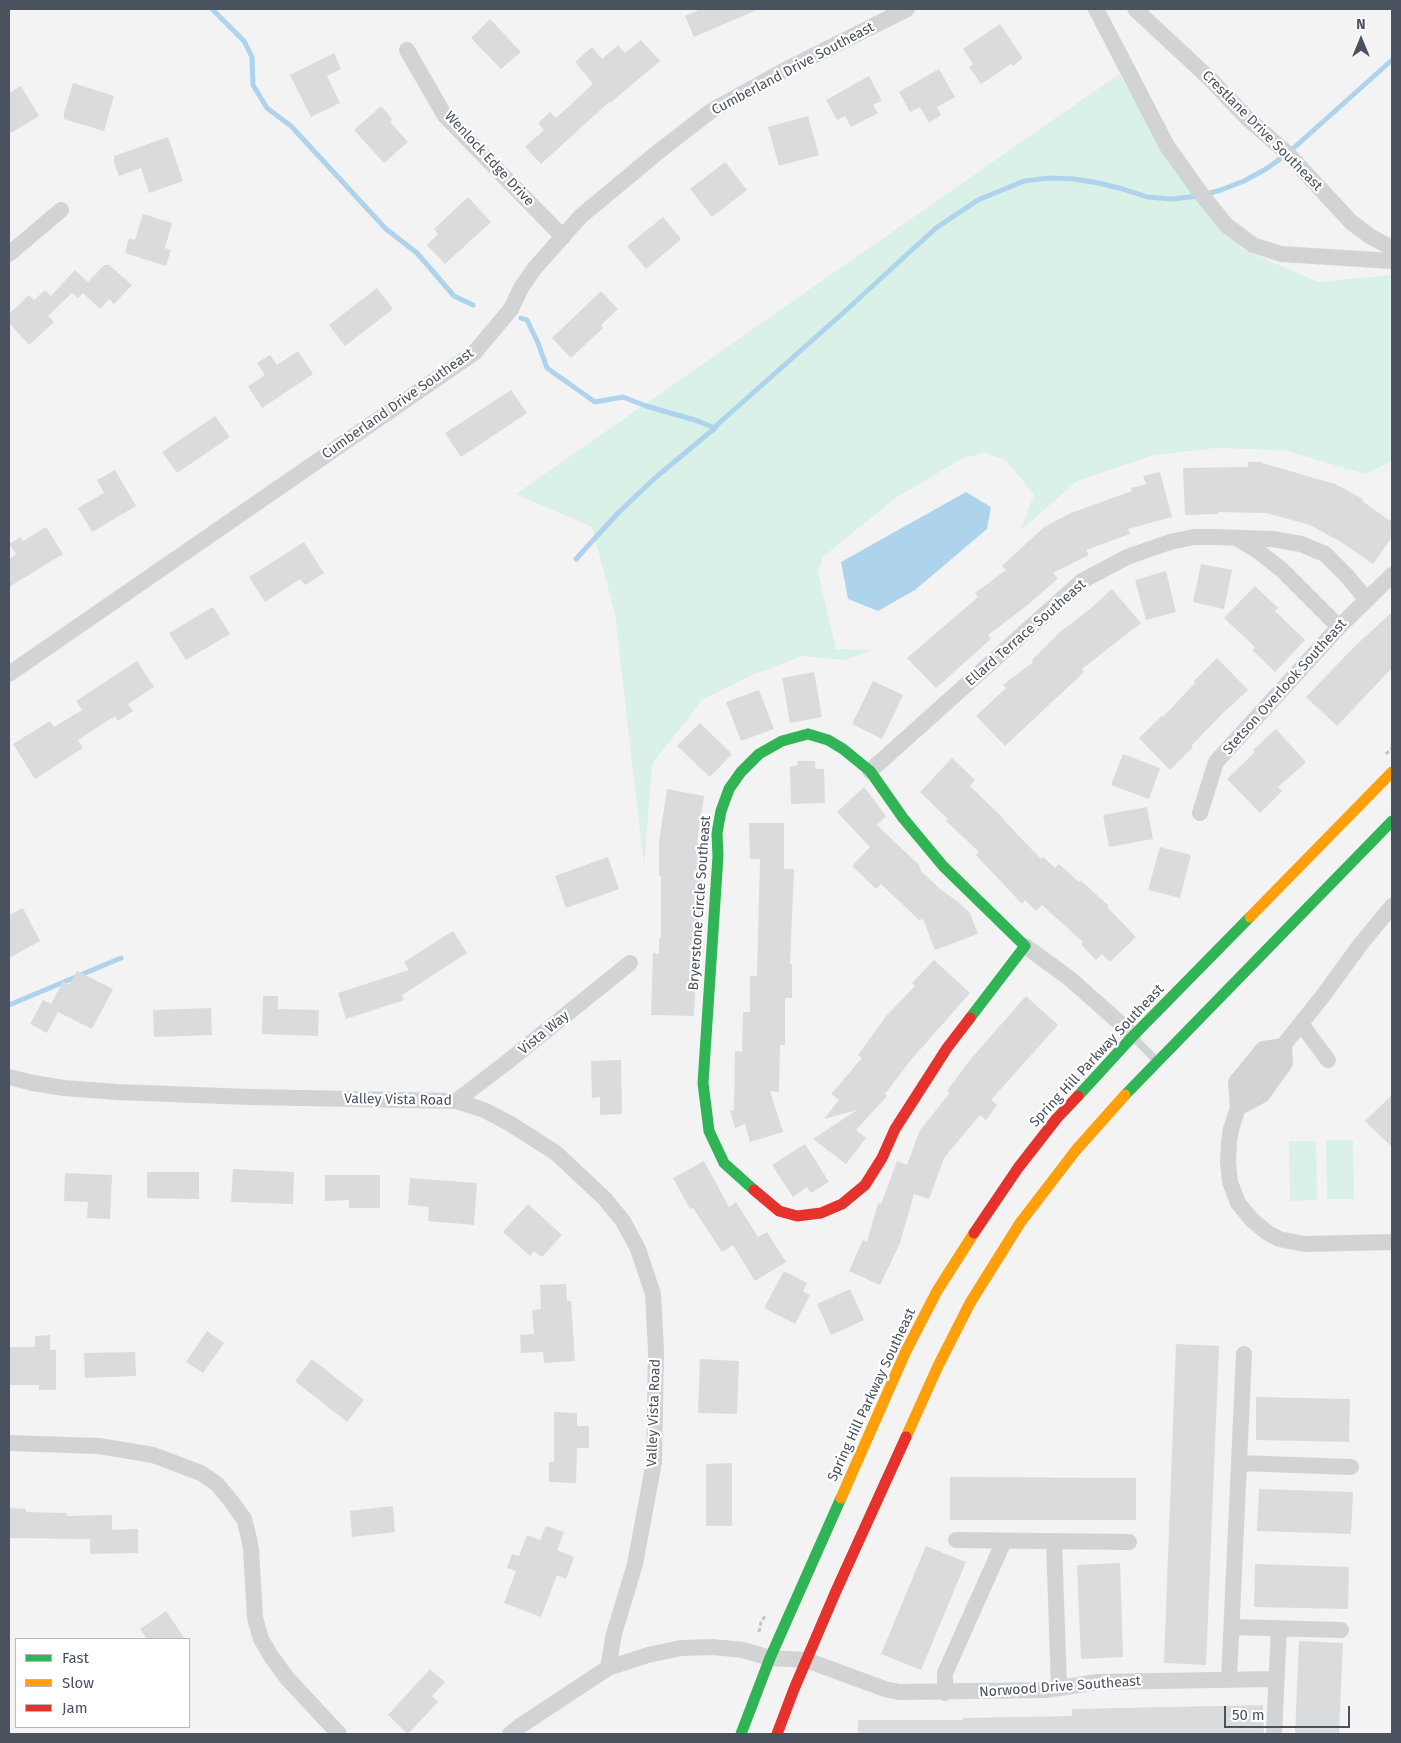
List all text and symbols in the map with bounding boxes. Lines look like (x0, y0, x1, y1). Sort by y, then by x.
north arrow (1336, 15, 1386, 65)
text: N (1356, 16, 1366, 33)
street label: Cumberland Drive Southeast (709, 19, 877, 119)
street label: Crestlane Drive Southeast (1198, 67, 1326, 195)
street label: Wenlock Edge Drive (441, 108, 537, 210)
street label: Cumberland Drive Southeast (319, 345, 477, 463)
street label: Ellard Terrace Southeast (962, 576, 1090, 690)
street label: Stetson Overlook Southeast (1220, 616, 1350, 758)
street label: Bryerstone Circle Southeast (686, 815, 714, 991)
street label: Spring Hill Parkway Southeast (1026, 981, 1168, 1131)
street label: Vista Way (515, 1008, 573, 1058)
street label: Valley Vista Road (344, 1091, 452, 1109)
street label: Spring Hill Parkway Southeast (824, 1306, 920, 1484)
street label: Valley Vista Road (644, 1359, 664, 1467)
legend (15, 1638, 190, 1728)
text: Fast (62, 1649, 89, 1667)
street label: Norwood Drive Southeast (979, 1673, 1141, 1701)
text: Slow (62, 1674, 94, 1692)
scale bar (1226, 1696, 1352, 1728)
text: Jam (62, 1699, 88, 1717)
text: 50 m (1232, 1706, 1265, 1724)

